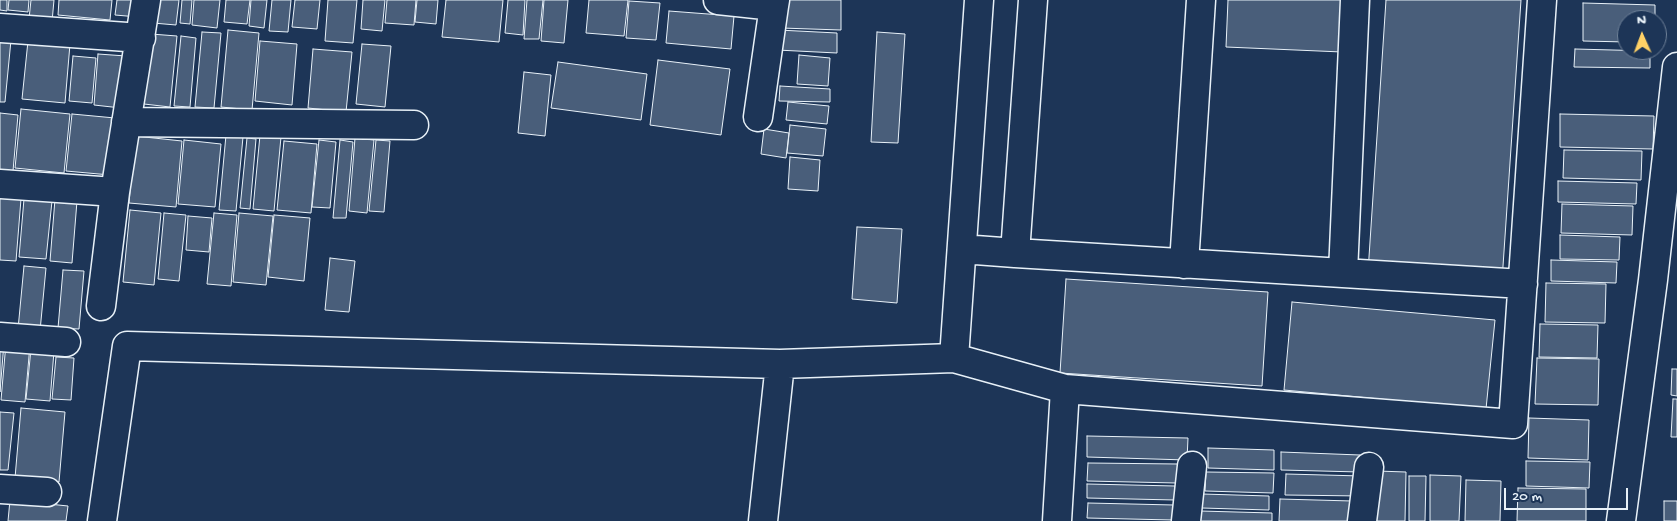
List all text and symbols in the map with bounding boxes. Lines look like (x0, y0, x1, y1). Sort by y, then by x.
north arrow (1617, 10, 1667, 60)
text: N (1637, 12, 1646, 29)
scale bar (1507, 478, 1631, 510)
text: 20 m (1512, 488, 1542, 506)

